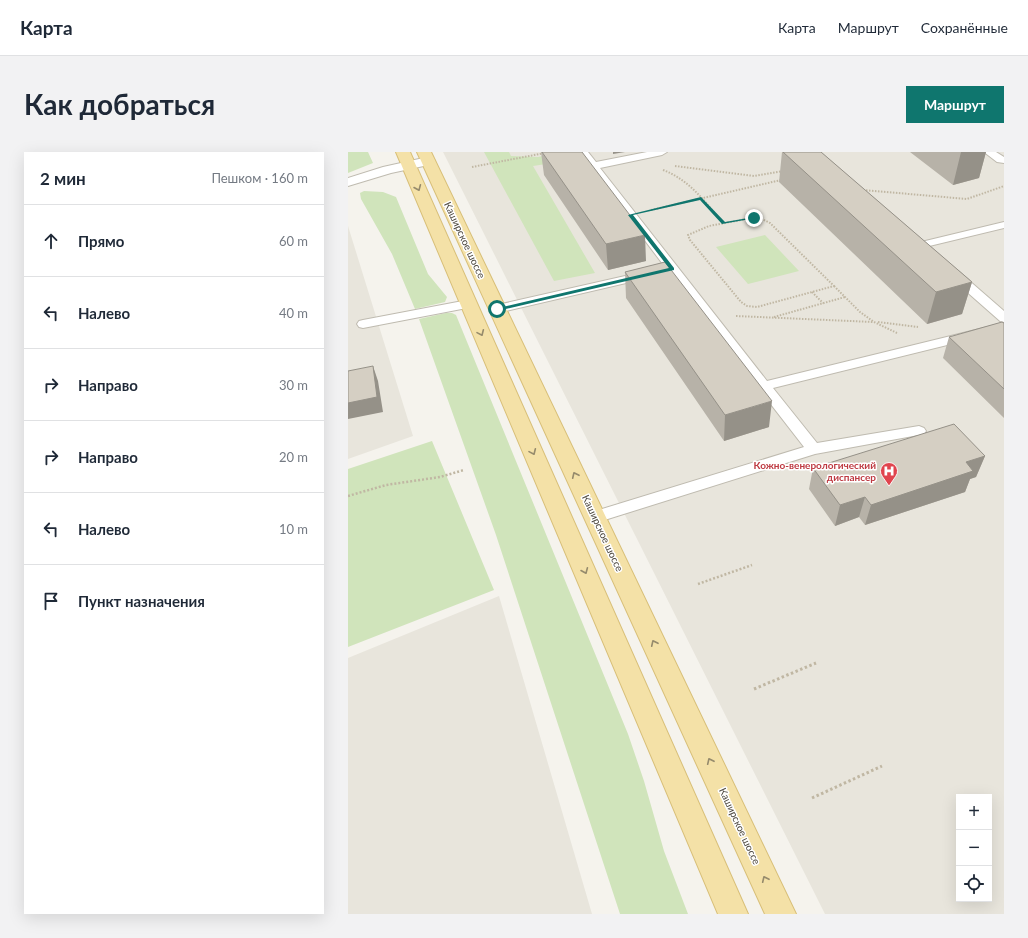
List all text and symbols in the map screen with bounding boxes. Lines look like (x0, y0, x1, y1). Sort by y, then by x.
text: Карта (20, 16, 73, 39)
text: Карта (778, 19, 816, 36)
text: Маршрут (838, 19, 899, 36)
text: Сохранённые (921, 19, 1008, 36)
button: Маршрут (906, 86, 1004, 123)
text: Как добраться (24, 87, 215, 121)
text: 2 мин (40, 168, 86, 189)
text: Пешком · 160 m (211, 170, 308, 186)
one-way arrow (413, 183, 421, 191)
street label: Каширское шоссе (442, 200, 488, 280)
route end (745, 209, 763, 227)
icon: ahead (40, 230, 62, 252)
text: Прямо (78, 232, 124, 250)
text: 60 m (279, 233, 308, 249)
route start (488, 300, 506, 318)
icon: left (40, 302, 62, 324)
text: Налево (78, 304, 130, 322)
text: 40 m (279, 305, 308, 321)
one-way arrow (476, 328, 484, 336)
icon: right (40, 374, 62, 396)
text: Направо (78, 376, 138, 394)
text: 30 m (279, 377, 308, 393)
icon: right (40, 446, 62, 468)
text: Направо (78, 448, 138, 466)
one-way arrow (528, 448, 536, 455)
text: 20 m (279, 449, 308, 465)
place label: Кожно-венерологический диспансер (754, 459, 876, 483)
hospital icon: Кожно-венерологический диспансер (879, 461, 899, 486)
one-way arrow (572, 472, 580, 479)
street label: Каширское шоссе (580, 493, 626, 573)
icon: left (40, 518, 62, 540)
text: Налево (78, 520, 130, 538)
text: 10 m (279, 521, 308, 537)
one-way arrow (580, 568, 588, 575)
icon: arrive (40, 590, 62, 612)
text: Пункт назначения (78, 592, 205, 610)
one-way arrow (651, 640, 659, 648)
one-way arrow (707, 758, 715, 765)
street label: Каширское шоссе (717, 786, 763, 866)
map controls (956, 794, 992, 902)
button: + (956, 794, 992, 830)
button: − (956, 830, 992, 866)
button: locate (956, 866, 992, 902)
one-way arrow (762, 875, 770, 883)

